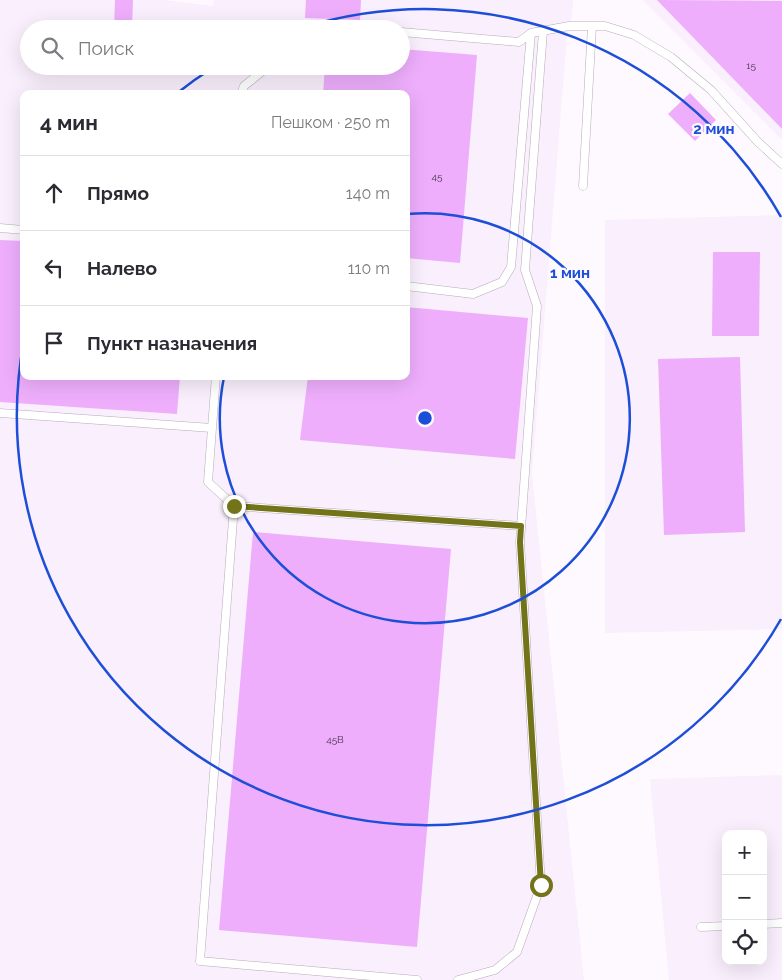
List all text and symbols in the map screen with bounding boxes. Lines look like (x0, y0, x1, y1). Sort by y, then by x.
search box (20, 20, 410, 75)
icon: search (38, 34, 66, 62)
text: Поиск (78, 37, 134, 59)
house number: 15 (746, 60, 756, 71)
text: 4 мин (40, 110, 98, 135)
text: Пешком · 250 m (271, 113, 390, 132)
text: 2 мин (693, 120, 735, 138)
house number: 45 (432, 171, 443, 182)
icon: ahead (40, 179, 68, 207)
text: Прямо (87, 182, 149, 204)
text: 140 m (346, 184, 390, 203)
icon: left (40, 254, 68, 282)
text: Налево (87, 257, 157, 279)
text: 110 m (348, 259, 390, 278)
text: 1 мин (550, 264, 590, 282)
icon: arrive (40, 329, 68, 357)
text: Пункт назначения (87, 332, 257, 354)
centre of rings (416, 409, 434, 427)
route end (223, 495, 246, 518)
house number: 45В (326, 734, 344, 745)
map controls (722, 830, 767, 965)
button: + (722, 830, 767, 875)
route start (530, 874, 553, 897)
button: − (722, 875, 767, 920)
button: locate (722, 920, 767, 965)

